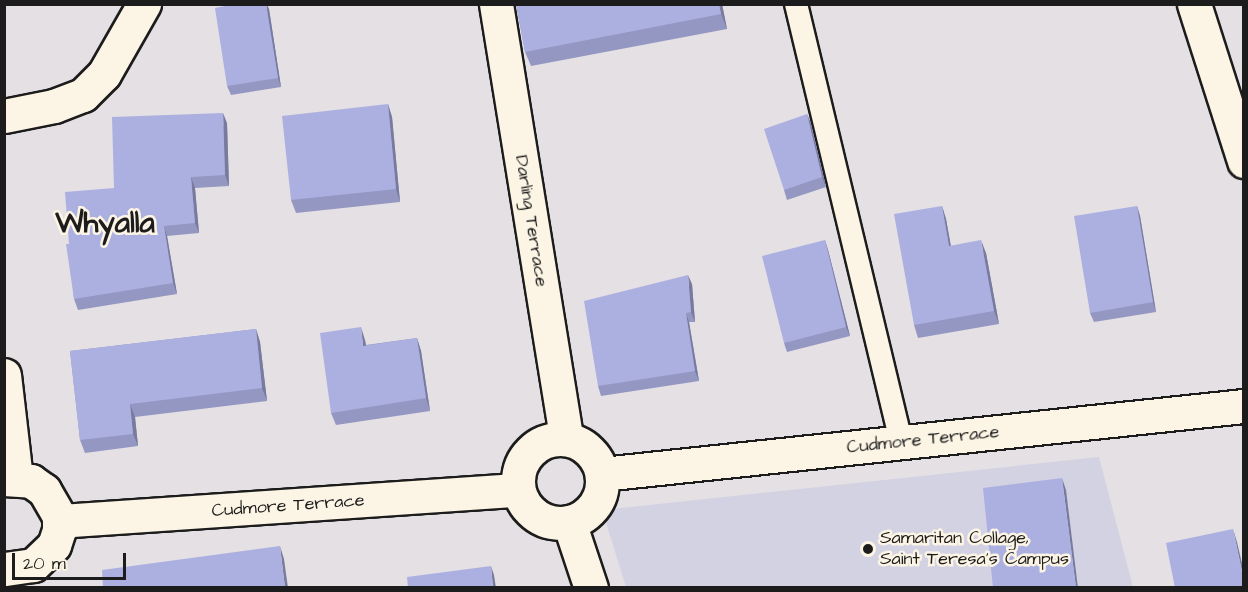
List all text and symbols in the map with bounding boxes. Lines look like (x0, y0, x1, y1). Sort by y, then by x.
street label: Darling Terrace (510, 154, 552, 288)
district label: Whyalla (55, 205, 155, 241)
street label: Cudmore Terrace (846, 421, 1000, 459)
street label: Cudmore Terrace (211, 490, 365, 522)
place label: Samaritan Collage, Saint Teresa's Campus (880, 528, 1069, 570)
scale bar (15, 541, 129, 579)
marker: Samaritan Collage, Saint Teresa's Campus (861, 542, 875, 556)
text: 20 m (23, 551, 66, 576)

